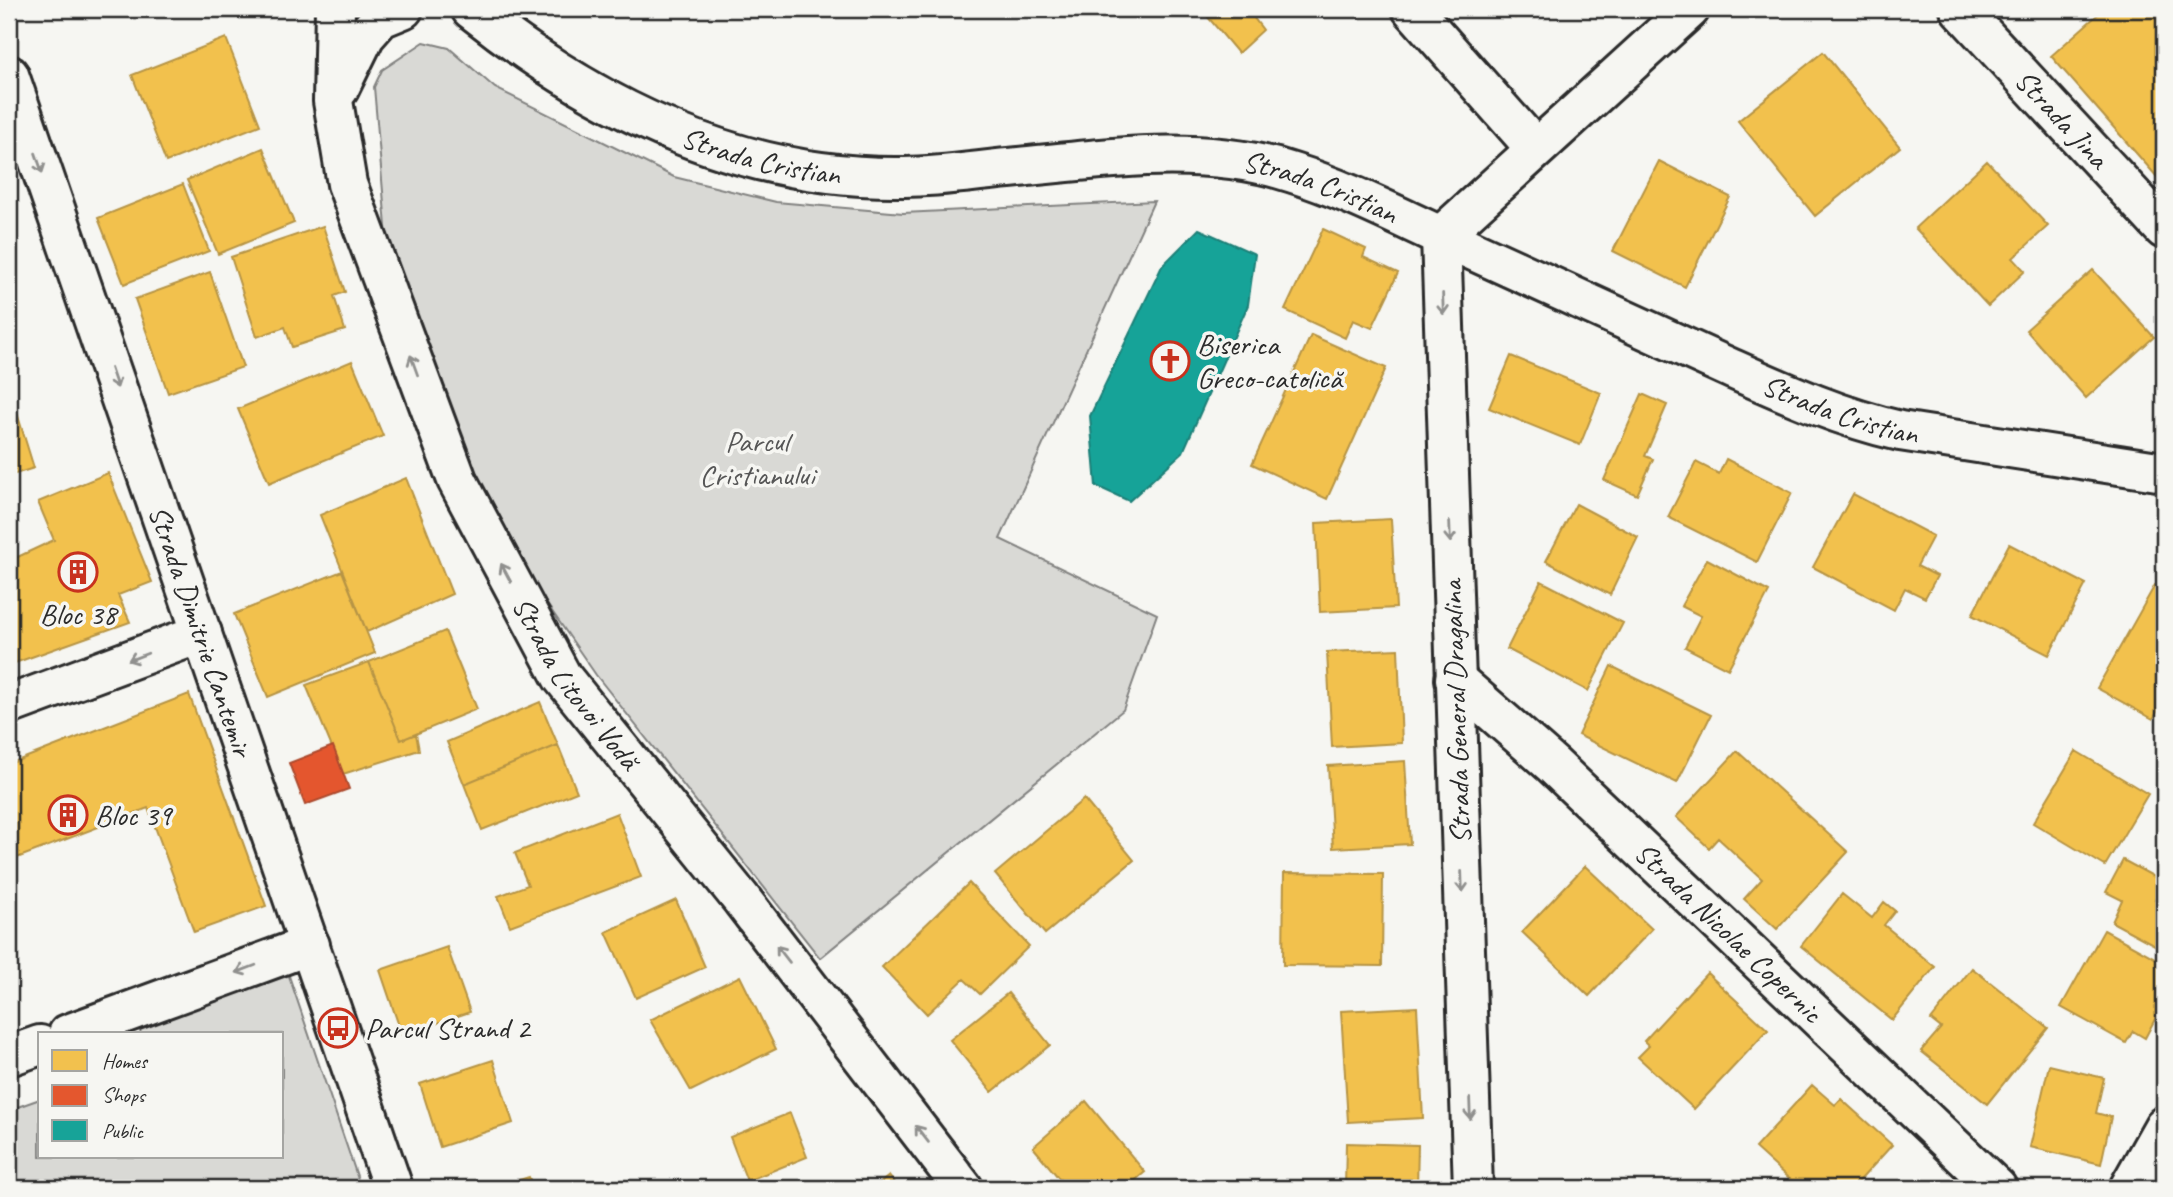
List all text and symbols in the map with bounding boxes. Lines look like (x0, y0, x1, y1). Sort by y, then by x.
street label: Strada Jina (2007, 61, 2119, 178)
street label: Strada Cristian (676, 118, 844, 193)
street label: Strada Cristian (1240, 142, 1405, 233)
one-way arrow (34, 151, 46, 173)
one-way arrow (1436, 293, 1449, 316)
place label: Biserica Greco-catolică (1197, 325, 1345, 397)
church icon: Biserica Greco-catolică (1149, 340, 1191, 382)
one-way arrow (407, 355, 420, 377)
one-way arrow (109, 366, 121, 388)
street label: Strada Cristian (1757, 366, 1922, 453)
park label: Parcul Cristianului (700, 422, 818, 494)
street label: Strada Dimitrie Cantemir (140, 500, 263, 764)
one-way arrow (1443, 520, 1456, 543)
building icon: Bloc 38 (57, 551, 99, 593)
one-way arrow (499, 563, 513, 583)
street label: Strada General Dragalina (1432, 577, 1480, 845)
street label: Strada Litovoi Vodă (504, 590, 650, 780)
place label: Bloc 38 (40, 595, 119, 633)
one-way arrow (128, 652, 150, 664)
building icon: Bloc 39 (47, 794, 89, 836)
place label: Bloc 39 (95, 796, 174, 834)
street label: Strada Nicolae Copernic (1626, 834, 1831, 1032)
one-way arrow (1455, 870, 1468, 893)
one-way arrow (775, 945, 790, 964)
one-way arrow (236, 964, 258, 976)
bus stop icon: Parcul Strand 2 (317, 1007, 359, 1049)
place label: Parcul Strand 2 (365, 1009, 532, 1047)
legend (38, 1032, 284, 1158)
text: Homes (102, 1048, 149, 1074)
text: Shops (102, 1082, 147, 1108)
one-way arrow (1463, 1097, 1477, 1120)
text: Public (102, 1118, 144, 1144)
one-way arrow (914, 1125, 929, 1144)

